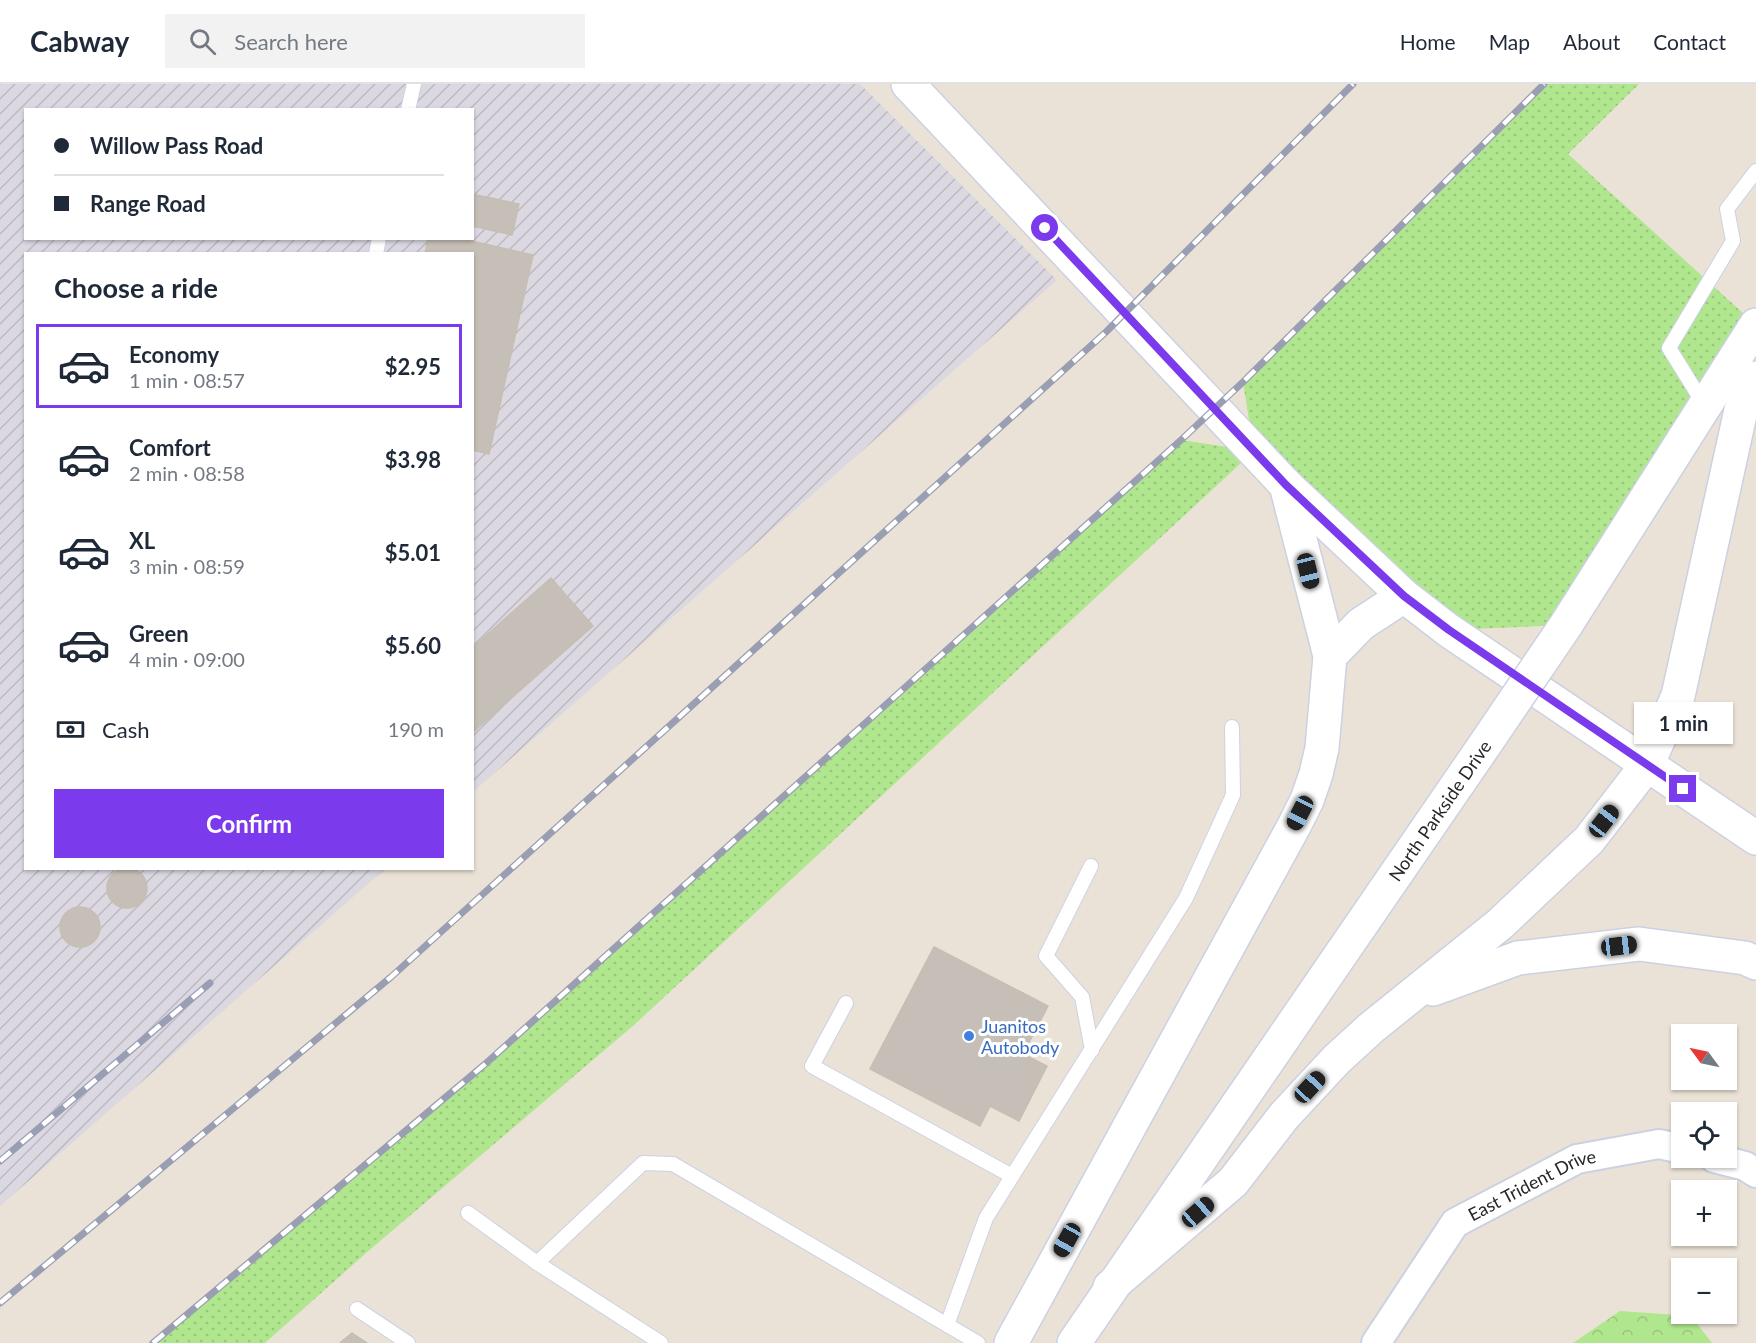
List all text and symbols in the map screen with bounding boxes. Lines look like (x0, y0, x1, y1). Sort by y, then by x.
search box (165, 14, 585, 68)
text: Cabway (30, 24, 129, 58)
icon: search (186, 25, 219, 58)
text: Search here (234, 28, 348, 55)
text: Home (1400, 29, 1456, 54)
text: Map (1489, 29, 1530, 54)
text: About (1563, 29, 1620, 54)
text: Contact (1653, 29, 1726, 54)
text: Willow Pass Road (90, 132, 263, 159)
text: Range Road (90, 190, 206, 217)
route start (1031, 214, 1058, 241)
text: Choose a ride (54, 271, 218, 304)
icon: car (57, 339, 111, 393)
text: Economy (129, 341, 219, 368)
text: $2.95 (385, 353, 441, 380)
text: 1 min · 08:57 (129, 368, 245, 392)
icon: car (57, 432, 111, 486)
text: Comfort (129, 434, 211, 461)
text: $3.98 (385, 446, 441, 473)
text: 2 min · 08:58 (129, 461, 245, 485)
icon: car (57, 525, 111, 579)
text: XL (129, 527, 155, 554)
text: $5.01 (385, 539, 441, 566)
car (1295, 551, 1321, 591)
text: 3 min · 08:59 (129, 554, 245, 578)
icon: car (57, 618, 111, 672)
text: Green (129, 620, 189, 647)
text: $5.60 (385, 632, 441, 659)
text: 4 min · 09:00 (129, 647, 245, 671)
callout: 1 min (1634, 702, 1732, 744)
text: 1 min (1659, 711, 1708, 735)
icon: cash (54, 713, 87, 746)
text: Cash (102, 716, 149, 743)
text: 190 m (388, 717, 444, 741)
street label: North Parkside Drive (1384, 736, 1496, 885)
route end (1669, 775, 1696, 802)
button: Confirm (54, 789, 444, 858)
car (1284, 793, 1316, 833)
car (1586, 801, 1622, 841)
car (1600, 935, 1638, 957)
place label: Juanitos Autobody (981, 1015, 1060, 1058)
north arrow (1671, 1024, 1737, 1090)
map controls (1671, 1024, 1737, 1324)
marker: Juanitos Autobody (962, 1029, 976, 1043)
car (1291, 1068, 1329, 1106)
button: locate (1671, 1102, 1737, 1168)
street label: East Trident Drive (1464, 1145, 1598, 1225)
button: + (1671, 1180, 1737, 1246)
car (1179, 1193, 1217, 1231)
car (1050, 1220, 1084, 1260)
button: − (1671, 1258, 1737, 1324)

